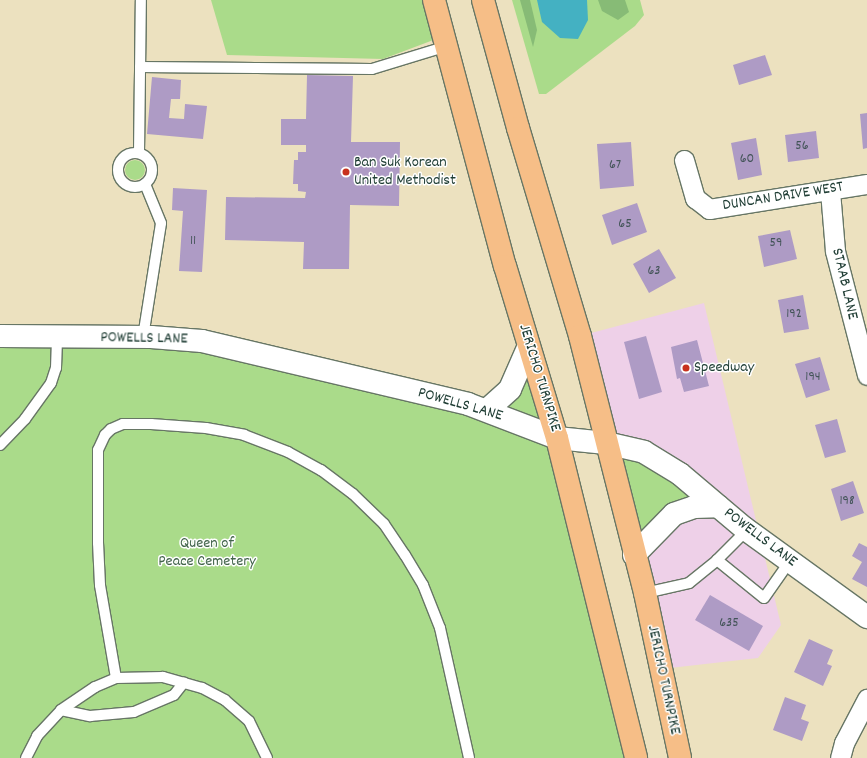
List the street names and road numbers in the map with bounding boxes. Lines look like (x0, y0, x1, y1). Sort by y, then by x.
street label: DUNCAN DRIVE WEST (721, 178, 845, 216)
street label: STAAB LANE (826, 246, 862, 322)
street label: JERICHO TURNPIKE (514, 322, 564, 434)
street label: POWELLS LANE (100, 329, 188, 349)
street label: POWELLS LANE (415, 384, 505, 426)
street label: POWELLS LANE (719, 504, 801, 572)
street label: JERICHO TURNPIKE (642, 623, 684, 737)

